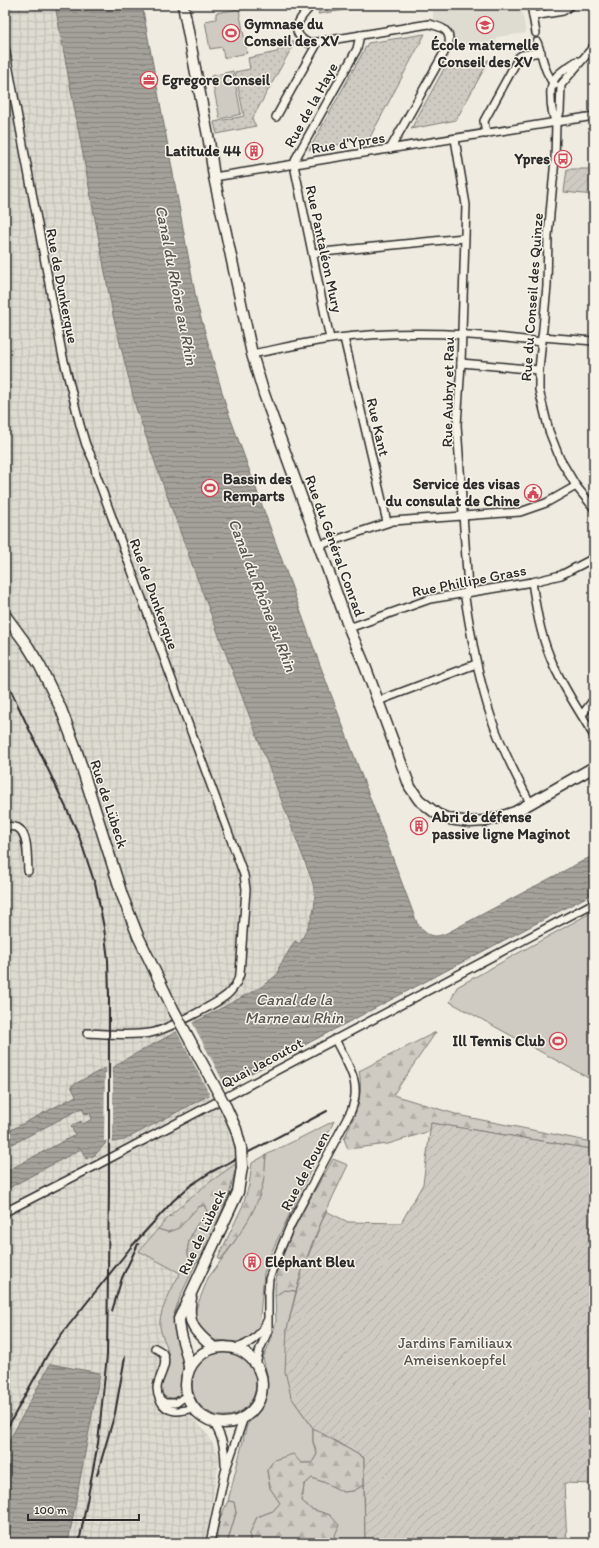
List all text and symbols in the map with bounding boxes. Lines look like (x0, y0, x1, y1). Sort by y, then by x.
place label: Gymnase du Conseil des XV (244, 15, 339, 50)
school or university icon: École maternelle Conseil des XV (475, 15, 495, 35)
sports icon: Gymnase du Conseil des XV (221, 23, 241, 43)
place label: École maternelle Conseil des XV (431, 35, 539, 71)
street label: Rue de la Haye (280, 59, 342, 151)
office icon: Egregore Conseil (139, 70, 159, 90)
place label: Egregore Conseil (162, 71, 271, 90)
street label: Rue d'Ypres (310, 128, 387, 158)
building icon: Latitude 44 (244, 141, 264, 161)
place label: Latitude 44 (166, 142, 241, 160)
bus stop icon: Ypres (553, 149, 573, 169)
place label: Ypres (514, 150, 550, 169)
street label: Rue Pantaléon Mury (302, 184, 346, 314)
water label: Canal du Rhône au Rhin (152, 204, 201, 367)
street label: Rue du Conseil des Quinze (517, 212, 547, 382)
street label: Rue de Dunkerque (42, 227, 82, 345)
street label: Rue Aubry et Rau (438, 336, 458, 447)
street label: Rue Kant (363, 396, 394, 458)
place label: Bassin des Remparts (223, 470, 292, 506)
street label: Rue du Général Conrad (301, 473, 369, 620)
place label: Service des visas du consulat de Chine (385, 475, 520, 510)
sports icon: Bassin des Remparts (200, 478, 220, 498)
public building icon: Service des visas du consulat de Chine (523, 483, 543, 503)
water label: Canal du Rhône au Rhin (225, 516, 301, 675)
street label: Rue de Dunkerque (126, 536, 182, 652)
street label: Rue Phillipe Grass (410, 561, 528, 601)
street label: Rue de Lübeck (86, 757, 132, 851)
place label: Abri de défense passive ligne Maginot (431, 808, 570, 844)
building icon: Abri de défense passive ligne Maginot (409, 816, 429, 836)
water label: Canal de la Marne au Rhin (245, 990, 344, 1027)
sports icon: Ill Tennis Club (548, 1031, 568, 1051)
place label: Ill Tennis Club (453, 1032, 545, 1050)
street label: Quai Jacoutot (218, 1034, 306, 1092)
street label: Rue de Rouen (277, 1128, 334, 1214)
street label: Rue de Lübeck (174, 1186, 230, 1278)
building icon: Eléphant Bleu (242, 1252, 262, 1272)
place label: Eléphant Bleu (265, 1253, 355, 1272)
park label: Jardins Familiaux Ameisenkoepfel (398, 1334, 513, 1369)
scale bar (28, 1496, 139, 1522)
text: 100 m (34, 1503, 67, 1517)

